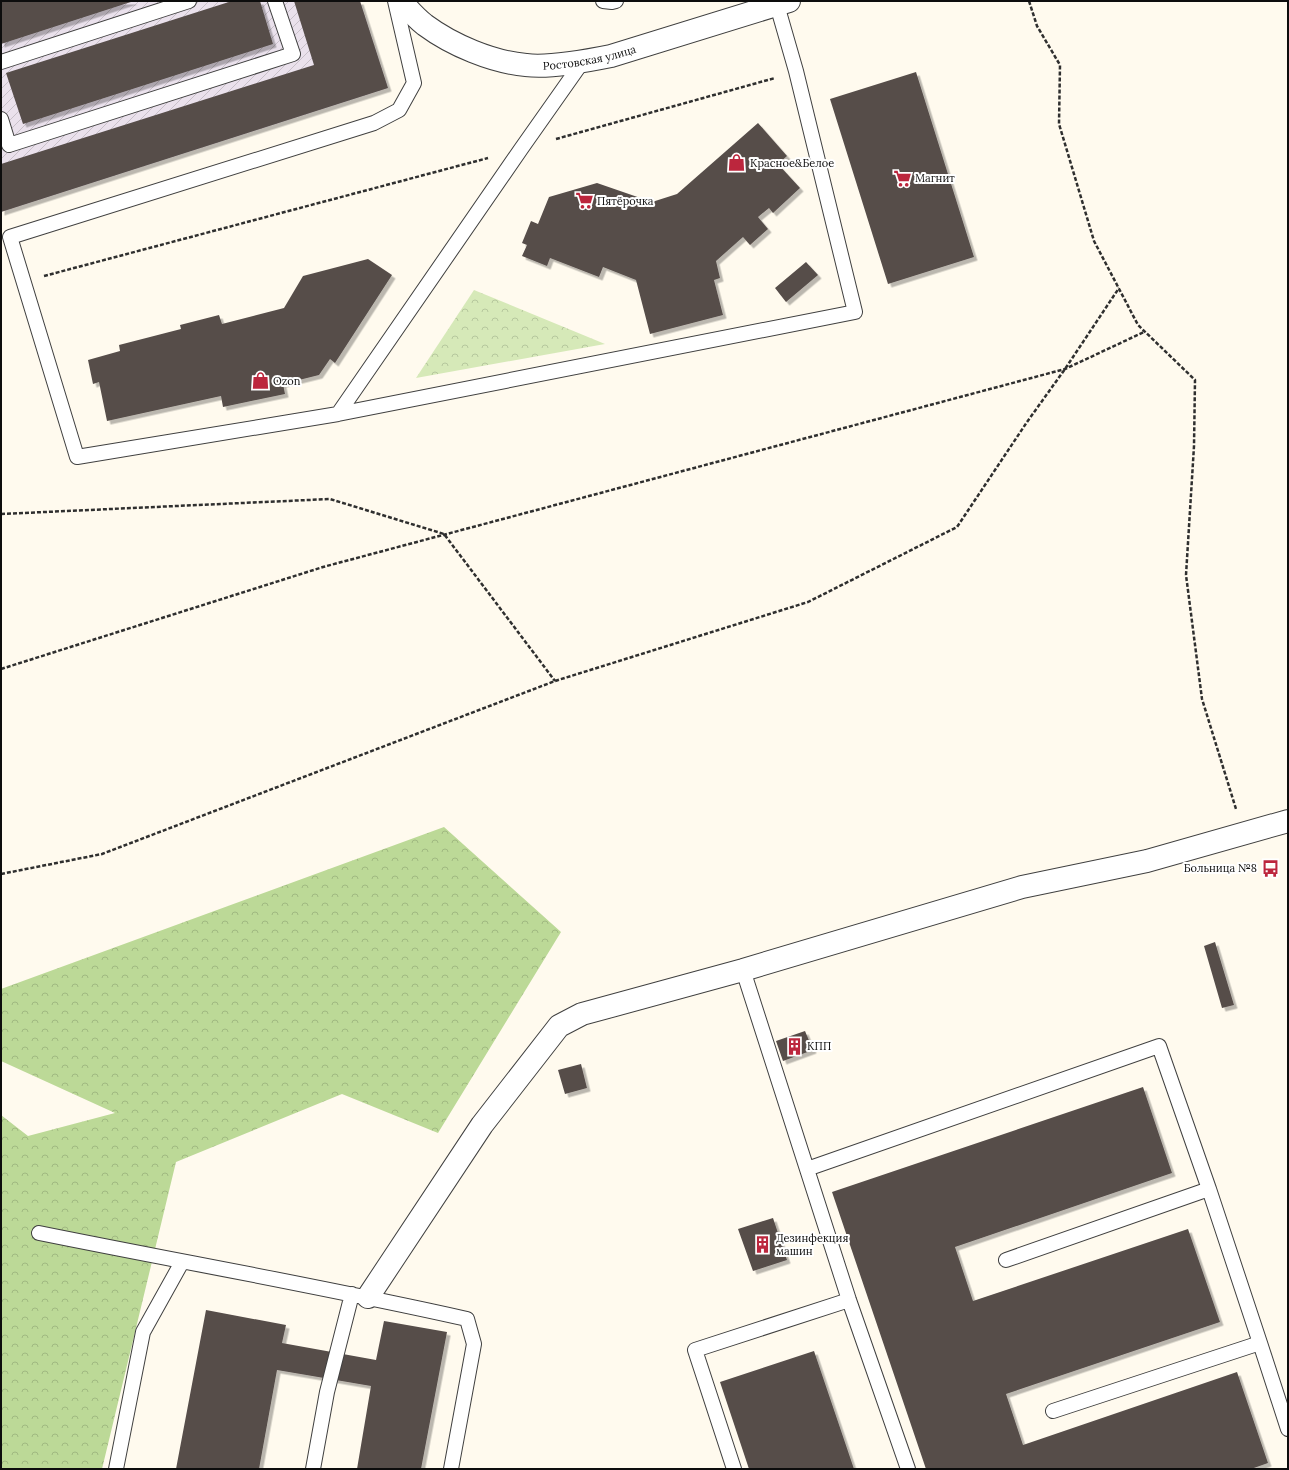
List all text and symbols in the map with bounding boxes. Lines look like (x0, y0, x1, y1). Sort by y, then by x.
street label: Ростовская улица (543, 42, 638, 73)
shop icon: Красное&Белое (727, 153, 747, 173)
place label: Красное&Белое (750, 156, 834, 170)
supermarket icon: Магнит (892, 168, 912, 188)
place label: Магнит (915, 171, 955, 185)
supermarket icon: Пятёрочка (574, 191, 594, 211)
place label: Пятёрочка (597, 194, 654, 208)
shop icon: Ozon (250, 371, 270, 391)
place label: Ozon (273, 374, 301, 388)
bus stop icon: Больница №8 (1260, 858, 1280, 878)
place label: Больница №8 (1184, 861, 1257, 875)
building icon: КПП (784, 1036, 804, 1056)
place label: КПП (807, 1039, 831, 1053)
place label: Дезинфекция машин (776, 1231, 848, 1258)
building icon: Дезинфекция машин (753, 1234, 773, 1254)

